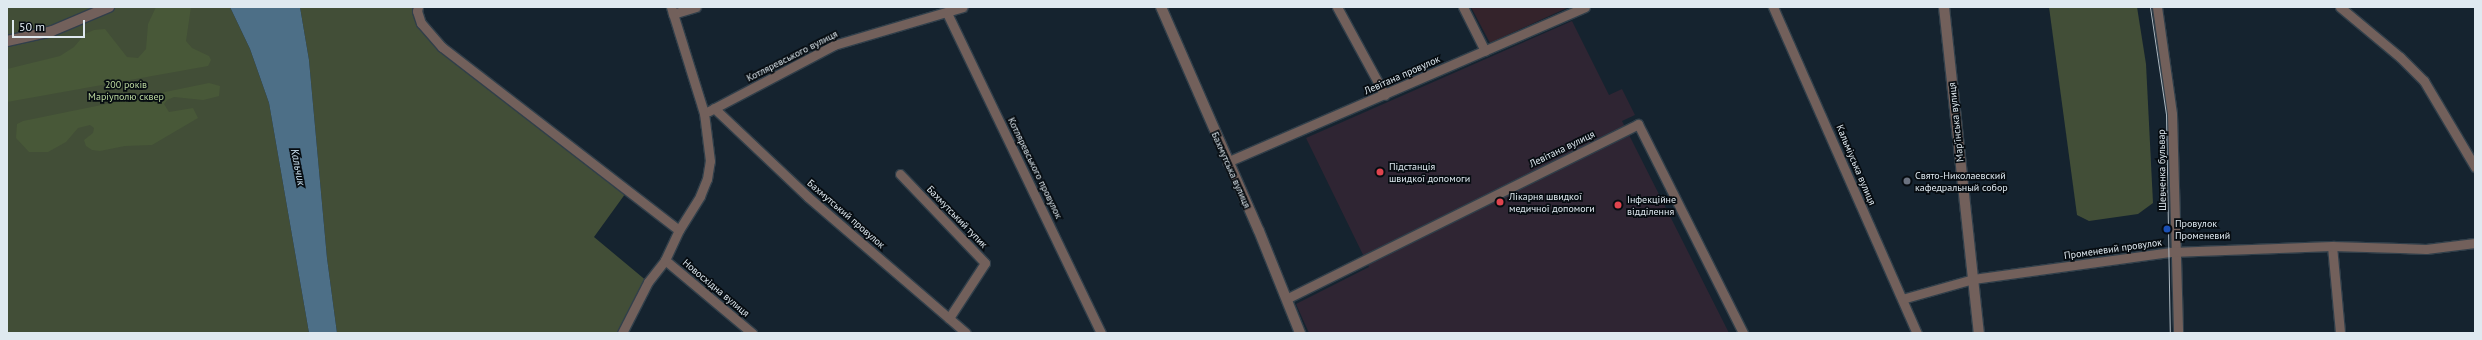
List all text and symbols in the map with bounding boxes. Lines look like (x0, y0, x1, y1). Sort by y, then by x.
scale bar (14, 12, 87, 38)
text: 50 m (19, 19, 45, 34)
street label: Котляревського вулиця (744, 28, 840, 84)
street label: Левітана провулок (1362, 53, 1442, 97)
park label: 200 років Маріуполю сквер (88, 78, 164, 102)
street label: Мар'їнська вулиця (1946, 82, 1966, 162)
street label: Котляревського провулок (1005, 115, 1065, 221)
street label: Кальміуська вулиця (1834, 123, 1878, 207)
street label: Левітана вулиця (1527, 128, 1597, 170)
street label: Шевченка бульвар (2155, 129, 2169, 211)
street label: Бахмутська вулиця (1209, 130, 1253, 210)
water label: Кальчик (288, 147, 308, 187)
place label: Підстанція швидкої допомоги (1389, 160, 1470, 184)
marker: Підстанція швидкої допомоги (1374, 166, 1386, 178)
place label: Свято-Николаевский кафедральный собор (1915, 169, 2008, 192)
marker: Свято-Николаевский кафедральный собор (1902, 176, 1912, 186)
street label: Бахмутський провулок (805, 177, 887, 251)
street label: Бахмутський тупик (924, 183, 990, 251)
place label: Лікарня швидкої медичної допомоги (1509, 190, 1595, 214)
place label: Інфекційне відділення (1627, 193, 1676, 216)
marker: Лікарня швидкої медичної допомоги (1494, 196, 1506, 208)
marker: Інфекційне відділення (1612, 199, 1624, 211)
place label: Провулок Променевий (2175, 217, 2230, 240)
marker: Провулок Променевий (2162, 224, 2172, 234)
street label: Променевий провулок (2063, 236, 2163, 262)
street label: Новосхідна вулиця (680, 257, 752, 319)

